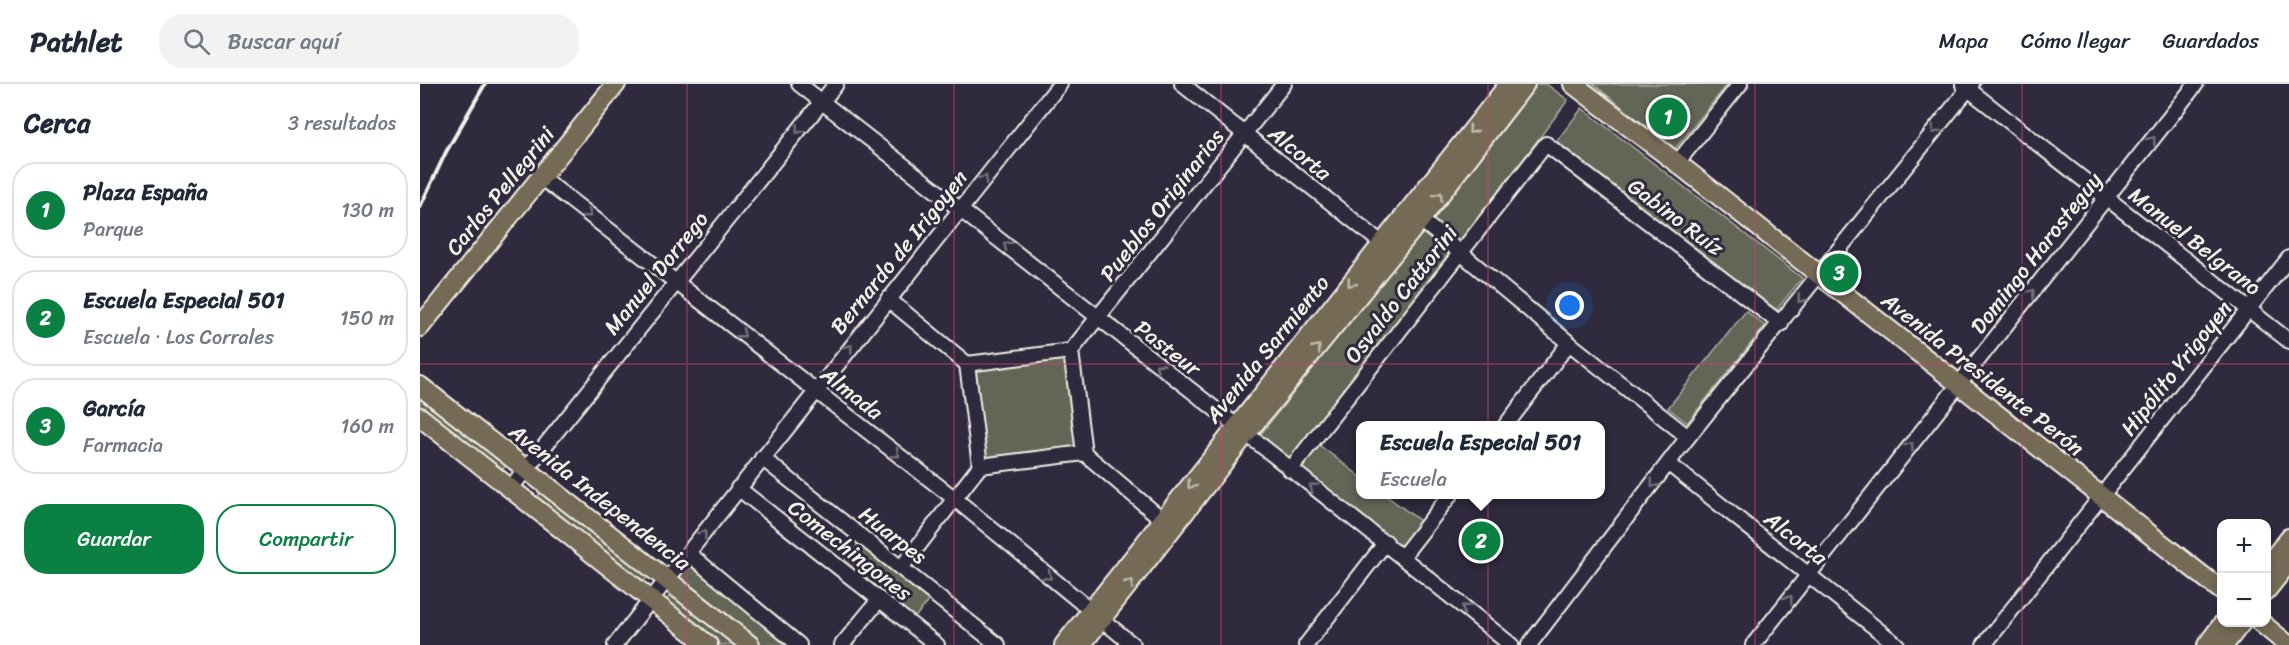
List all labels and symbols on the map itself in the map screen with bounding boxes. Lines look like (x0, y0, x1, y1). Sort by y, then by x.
pin: 1 (1648, 94, 1688, 140)
street label: Alcorta (1259, 114, 1341, 192)
street label: Carlos Pellegrini (435, 117, 565, 265)
street label: Pueblos Originarios (1089, 119, 1235, 290)
one-way arrow (795, 123, 806, 134)
one-way arrow (1469, 123, 1480, 134)
one-way arrow (1932, 123, 1943, 134)
one-way arrow (2144, 136, 2155, 147)
street label: Bernardo de Irigoyen (820, 161, 978, 343)
street label: Domingo Harosteguy (1960, 163, 2113, 343)
street label: Gabino Ruíz (1619, 167, 1733, 267)
one-way arrow (977, 174, 988, 185)
street label: Manuel Belgrano (2120, 176, 2270, 306)
one-way arrow (1432, 191, 1443, 202)
street label: Manuel Dorrego (593, 202, 719, 344)
one-way arrow (582, 206, 593, 217)
street label: Osvaldo Cattorini (1334, 215, 1469, 372)
one-way arrow (1003, 241, 1014, 252)
pin: 3 (1820, 250, 1858, 296)
street label: Avenida Sarmiento (1194, 266, 1340, 433)
one-way arrow (1347, 276, 1358, 287)
street label: Avenida Presidente Perón (1872, 281, 2093, 466)
one-way arrow (2023, 289, 2034, 300)
your location (1555, 291, 1584, 320)
street label: Hipólito Yrigoyen (2110, 291, 2242, 445)
one-way arrow (1797, 292, 1808, 303)
street label: Pasteur (1126, 309, 1211, 387)
one-way arrow (735, 326, 746, 337)
one-way arrow (842, 343, 853, 354)
one-way arrow (1309, 343, 1320, 354)
street label: Almada (811, 355, 893, 431)
one-way arrow (1155, 364, 1166, 375)
street label: Avenida Independencia (499, 412, 701, 582)
one-way arrow (1903, 442, 1914, 453)
one-way arrow (889, 446, 900, 457)
one-way arrow (1187, 478, 1198, 489)
one-way arrow (1650, 478, 1661, 489)
one-way arrow (1308, 483, 1319, 494)
street label: Comechingones (779, 489, 921, 612)
street label: Huarpes (850, 495, 936, 575)
street label: Alcorta (1755, 500, 1837, 576)
pin: 2 (1462, 518, 1500, 564)
one-way arrow (695, 529, 706, 540)
one-way arrow (1041, 569, 1052, 580)
one-way arrow (1123, 579, 1134, 590)
one-way arrow (1782, 595, 1793, 606)
one-way arrow (1461, 605, 1472, 616)

